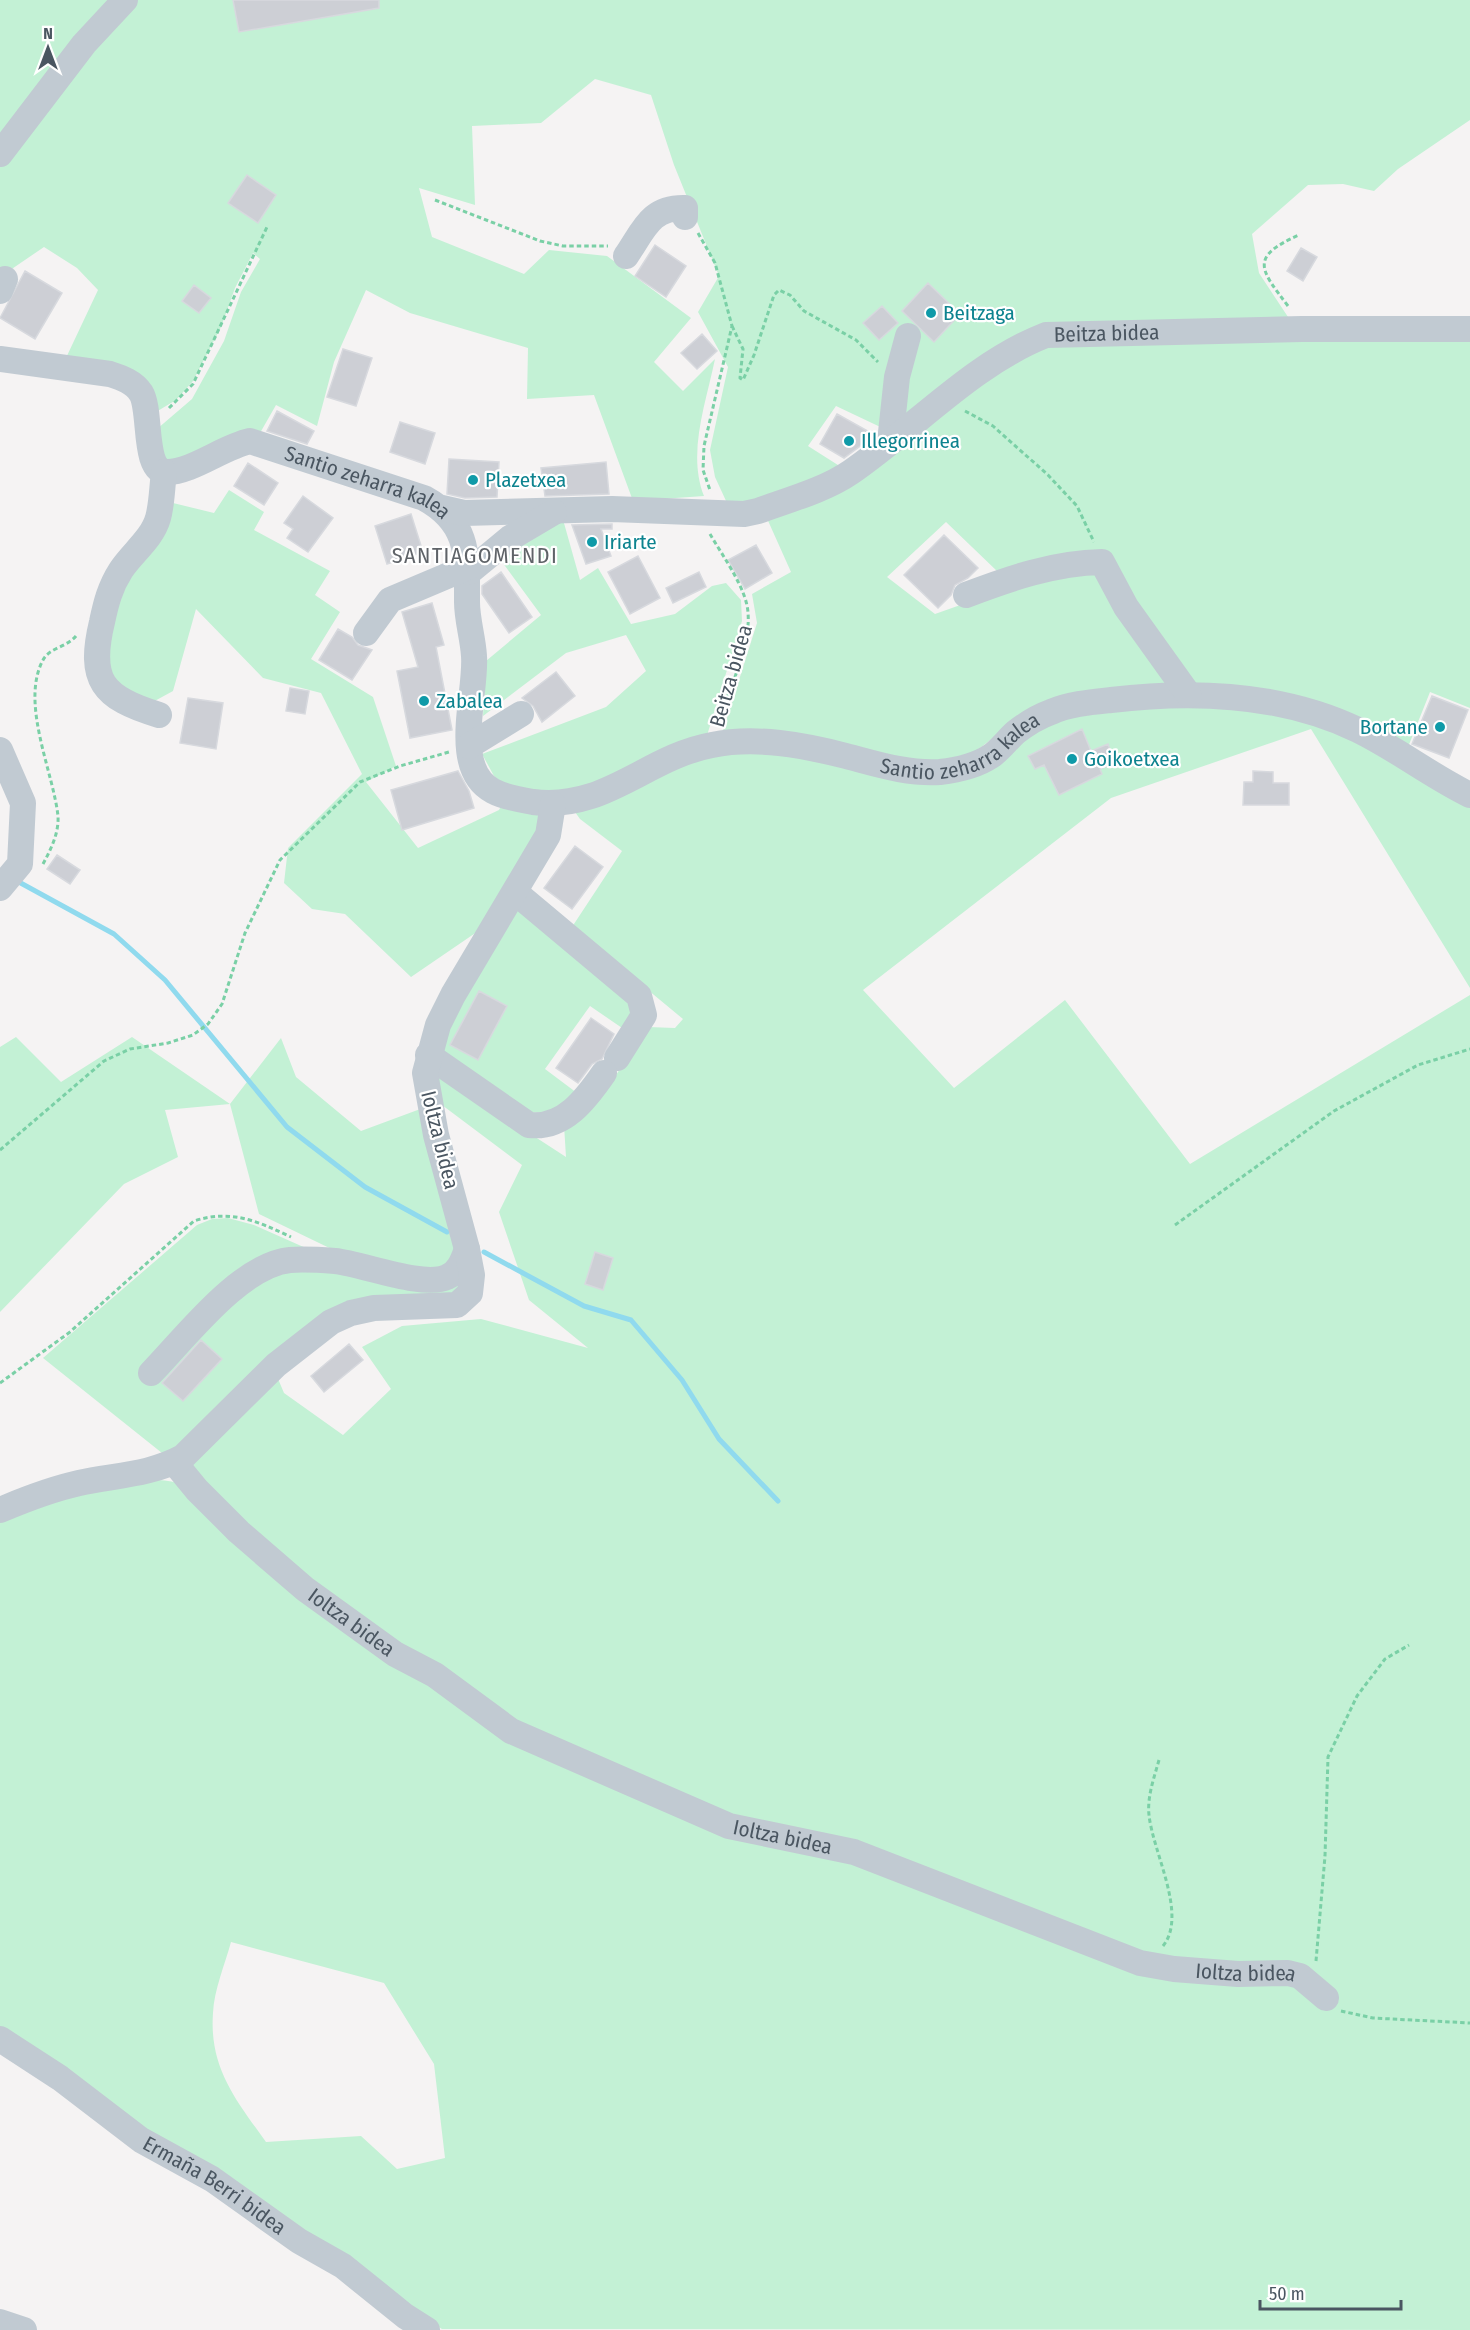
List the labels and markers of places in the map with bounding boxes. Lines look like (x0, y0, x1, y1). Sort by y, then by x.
place label: Beitzaga (943, 300, 1015, 326)
marker: Beitzaga (924, 306, 938, 320)
place label: Illegorrinea (861, 428, 960, 454)
marker: Illegorrinea (842, 434, 856, 448)
place label: Plazetxea (485, 467, 566, 493)
marker: Plazetxea (466, 473, 480, 487)
place label: Iriarte (604, 529, 657, 555)
marker: Iriarte (585, 535, 599, 549)
place label: Zabalea (436, 688, 503, 714)
marker: Zabalea (417, 694, 431, 708)
place label: Bortane (1360, 714, 1428, 740)
marker: Bortane (1433, 720, 1447, 734)
place label: Goikoetxea (1084, 746, 1180, 772)
marker: Goikoetxea (1065, 752, 1079, 766)

